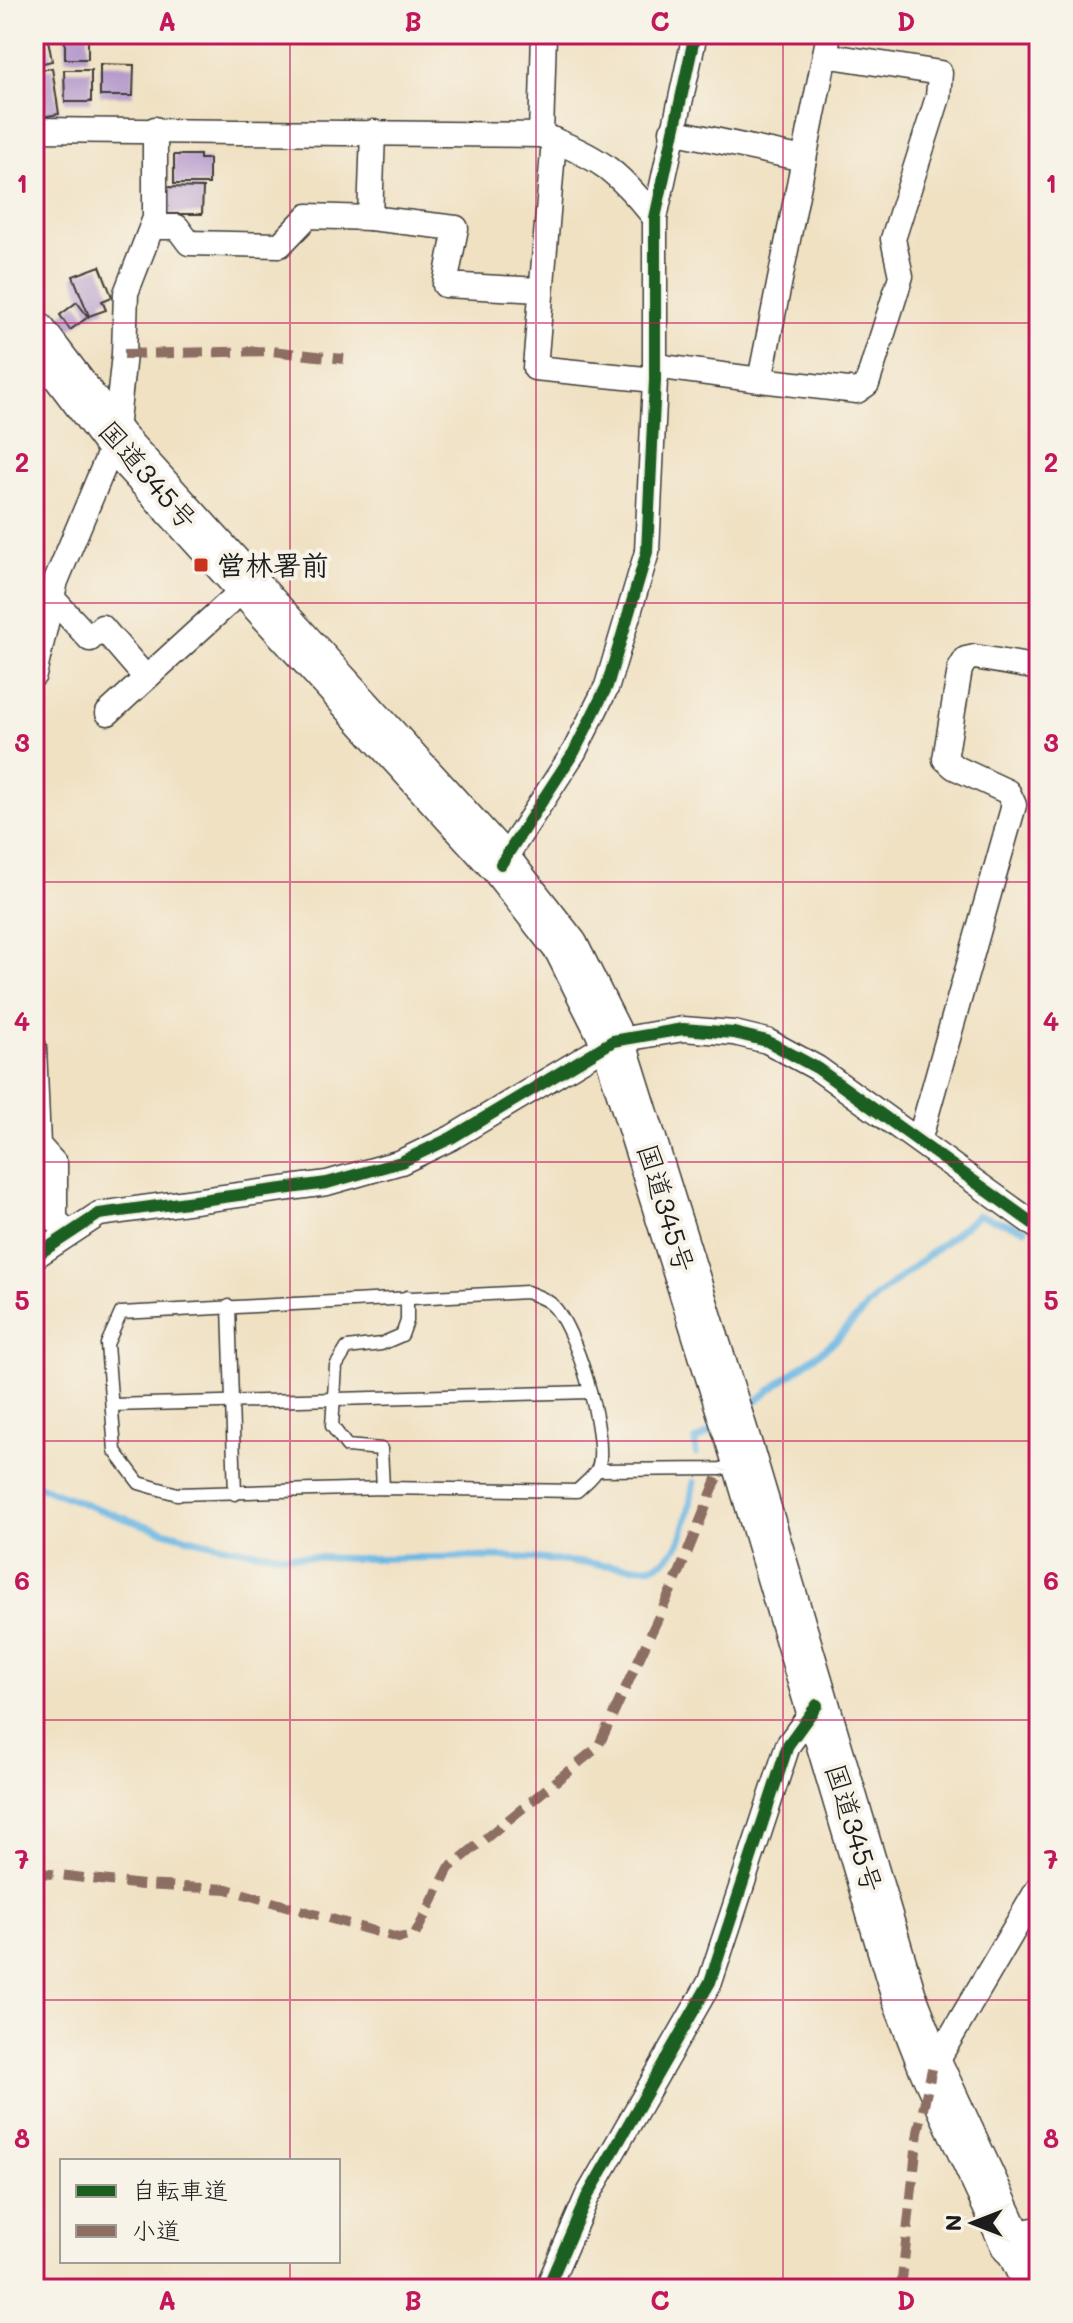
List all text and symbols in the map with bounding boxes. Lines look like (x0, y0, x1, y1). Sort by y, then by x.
text: A (158, 4, 176, 38)
text: B (404, 4, 422, 38)
text: C (650, 4, 670, 38)
text: D (897, 4, 915, 38)
text: 1 (16, 166, 28, 200)
text: 1 (1045, 166, 1057, 200)
street label: 国道345号 (91, 412, 206, 536)
text: 2 (15, 445, 29, 479)
text: 2 (1044, 445, 1058, 479)
place label: 営林署前 (217, 546, 329, 582)
marker: 営林署前 (192, 556, 210, 574)
text: 3 (14, 725, 30, 759)
text: 3 (1043, 725, 1059, 759)
text: 4 (14, 1004, 30, 1038)
text: 4 (1043, 1004, 1059, 1038)
street label: 国道345号 (630, 1139, 704, 1277)
text: 5 (14, 1283, 30, 1317)
text: 5 (1043, 1283, 1059, 1317)
text: 6 (14, 1563, 30, 1597)
text: 6 (1043, 1563, 1059, 1597)
street label: 国道345号 (818, 1759, 892, 1897)
text: 7 (15, 1842, 29, 1876)
text: 7 (1044, 1842, 1058, 1876)
text: 8 (14, 2121, 30, 2155)
text: 8 (1043, 2121, 1059, 2155)
legend (60, 2159, 340, 2263)
text: 自転車道 (132, 2174, 228, 2205)
north arrow (933, 2183, 1013, 2263)
text: 小道 (132, 2214, 180, 2245)
text: N (938, 2215, 967, 2231)
text: A (158, 2283, 176, 2317)
text: B (404, 2283, 422, 2317)
text: C (650, 2283, 670, 2317)
text: D (897, 2283, 915, 2317)

